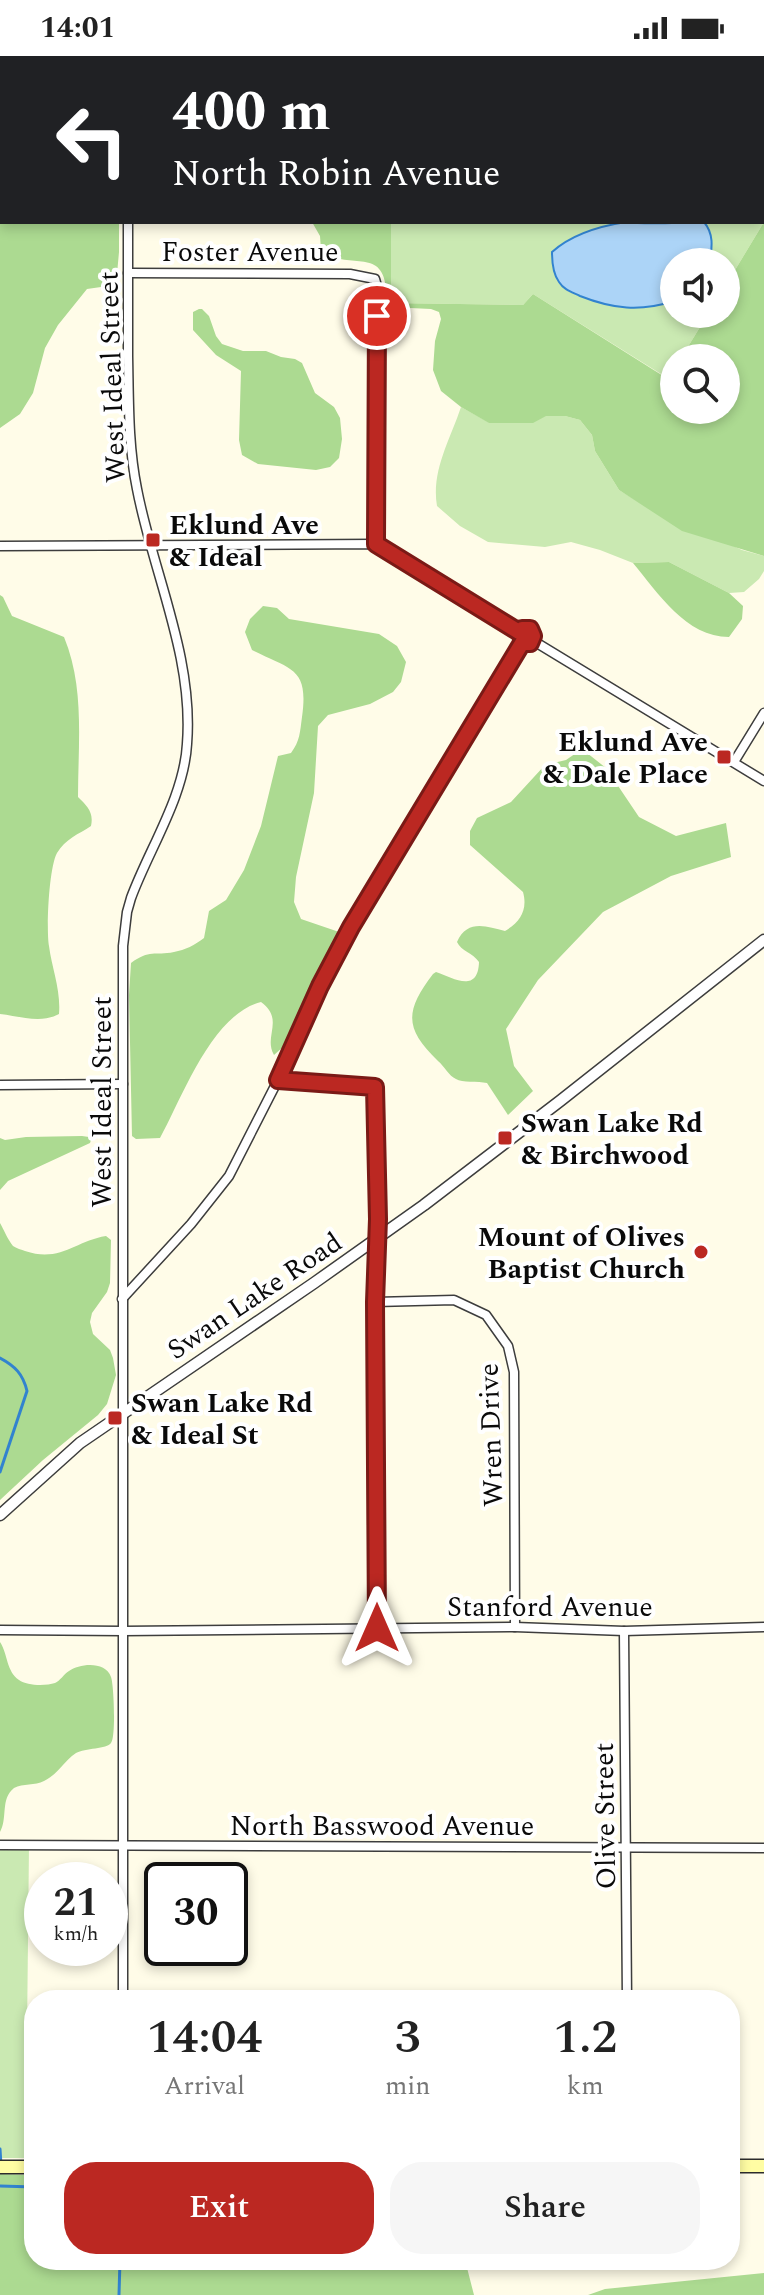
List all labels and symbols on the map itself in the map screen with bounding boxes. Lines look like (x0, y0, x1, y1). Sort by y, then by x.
street label: Foster Avenue (161, 231, 339, 274)
street label: West Ideal Street (87, 270, 138, 483)
pin (343, 282, 411, 350)
place label: Eklund Ave & Ideal (169, 504, 319, 579)
marker: Eklund Ave & Ideal (144, 531, 162, 549)
place label: Eklund Ave & Dale Place (543, 721, 708, 796)
marker: Eklund Ave & Dale Place (715, 748, 733, 766)
street label: West Ideal Street (81, 996, 124, 1208)
place label: Swan Lake Rd & Birchwood (521, 1102, 703, 1177)
marker: Swan Lake Rd & Birchwood (496, 1129, 514, 1147)
place label: Mount of Olives Baptist Church (477, 1216, 685, 1291)
street label: Swan Lake Road (158, 1222, 351, 1371)
marker: Mount of Olives Baptist Church (692, 1243, 710, 1261)
street label: Wren Drive (468, 1362, 515, 1508)
place label: Swan Lake Rd & Ideal St (131, 1382, 313, 1457)
marker: Swan Lake Rd & Ideal St (106, 1409, 124, 1427)
position arrow (335, 1586, 419, 1670)
street label: Stanford Avenue (447, 1586, 653, 1629)
street label: Olive Street (583, 1742, 628, 1890)
street label: North Basswood Avenue (230, 1805, 534, 1848)
speed limit sign: 30 (144, 1862, 248, 1966)

